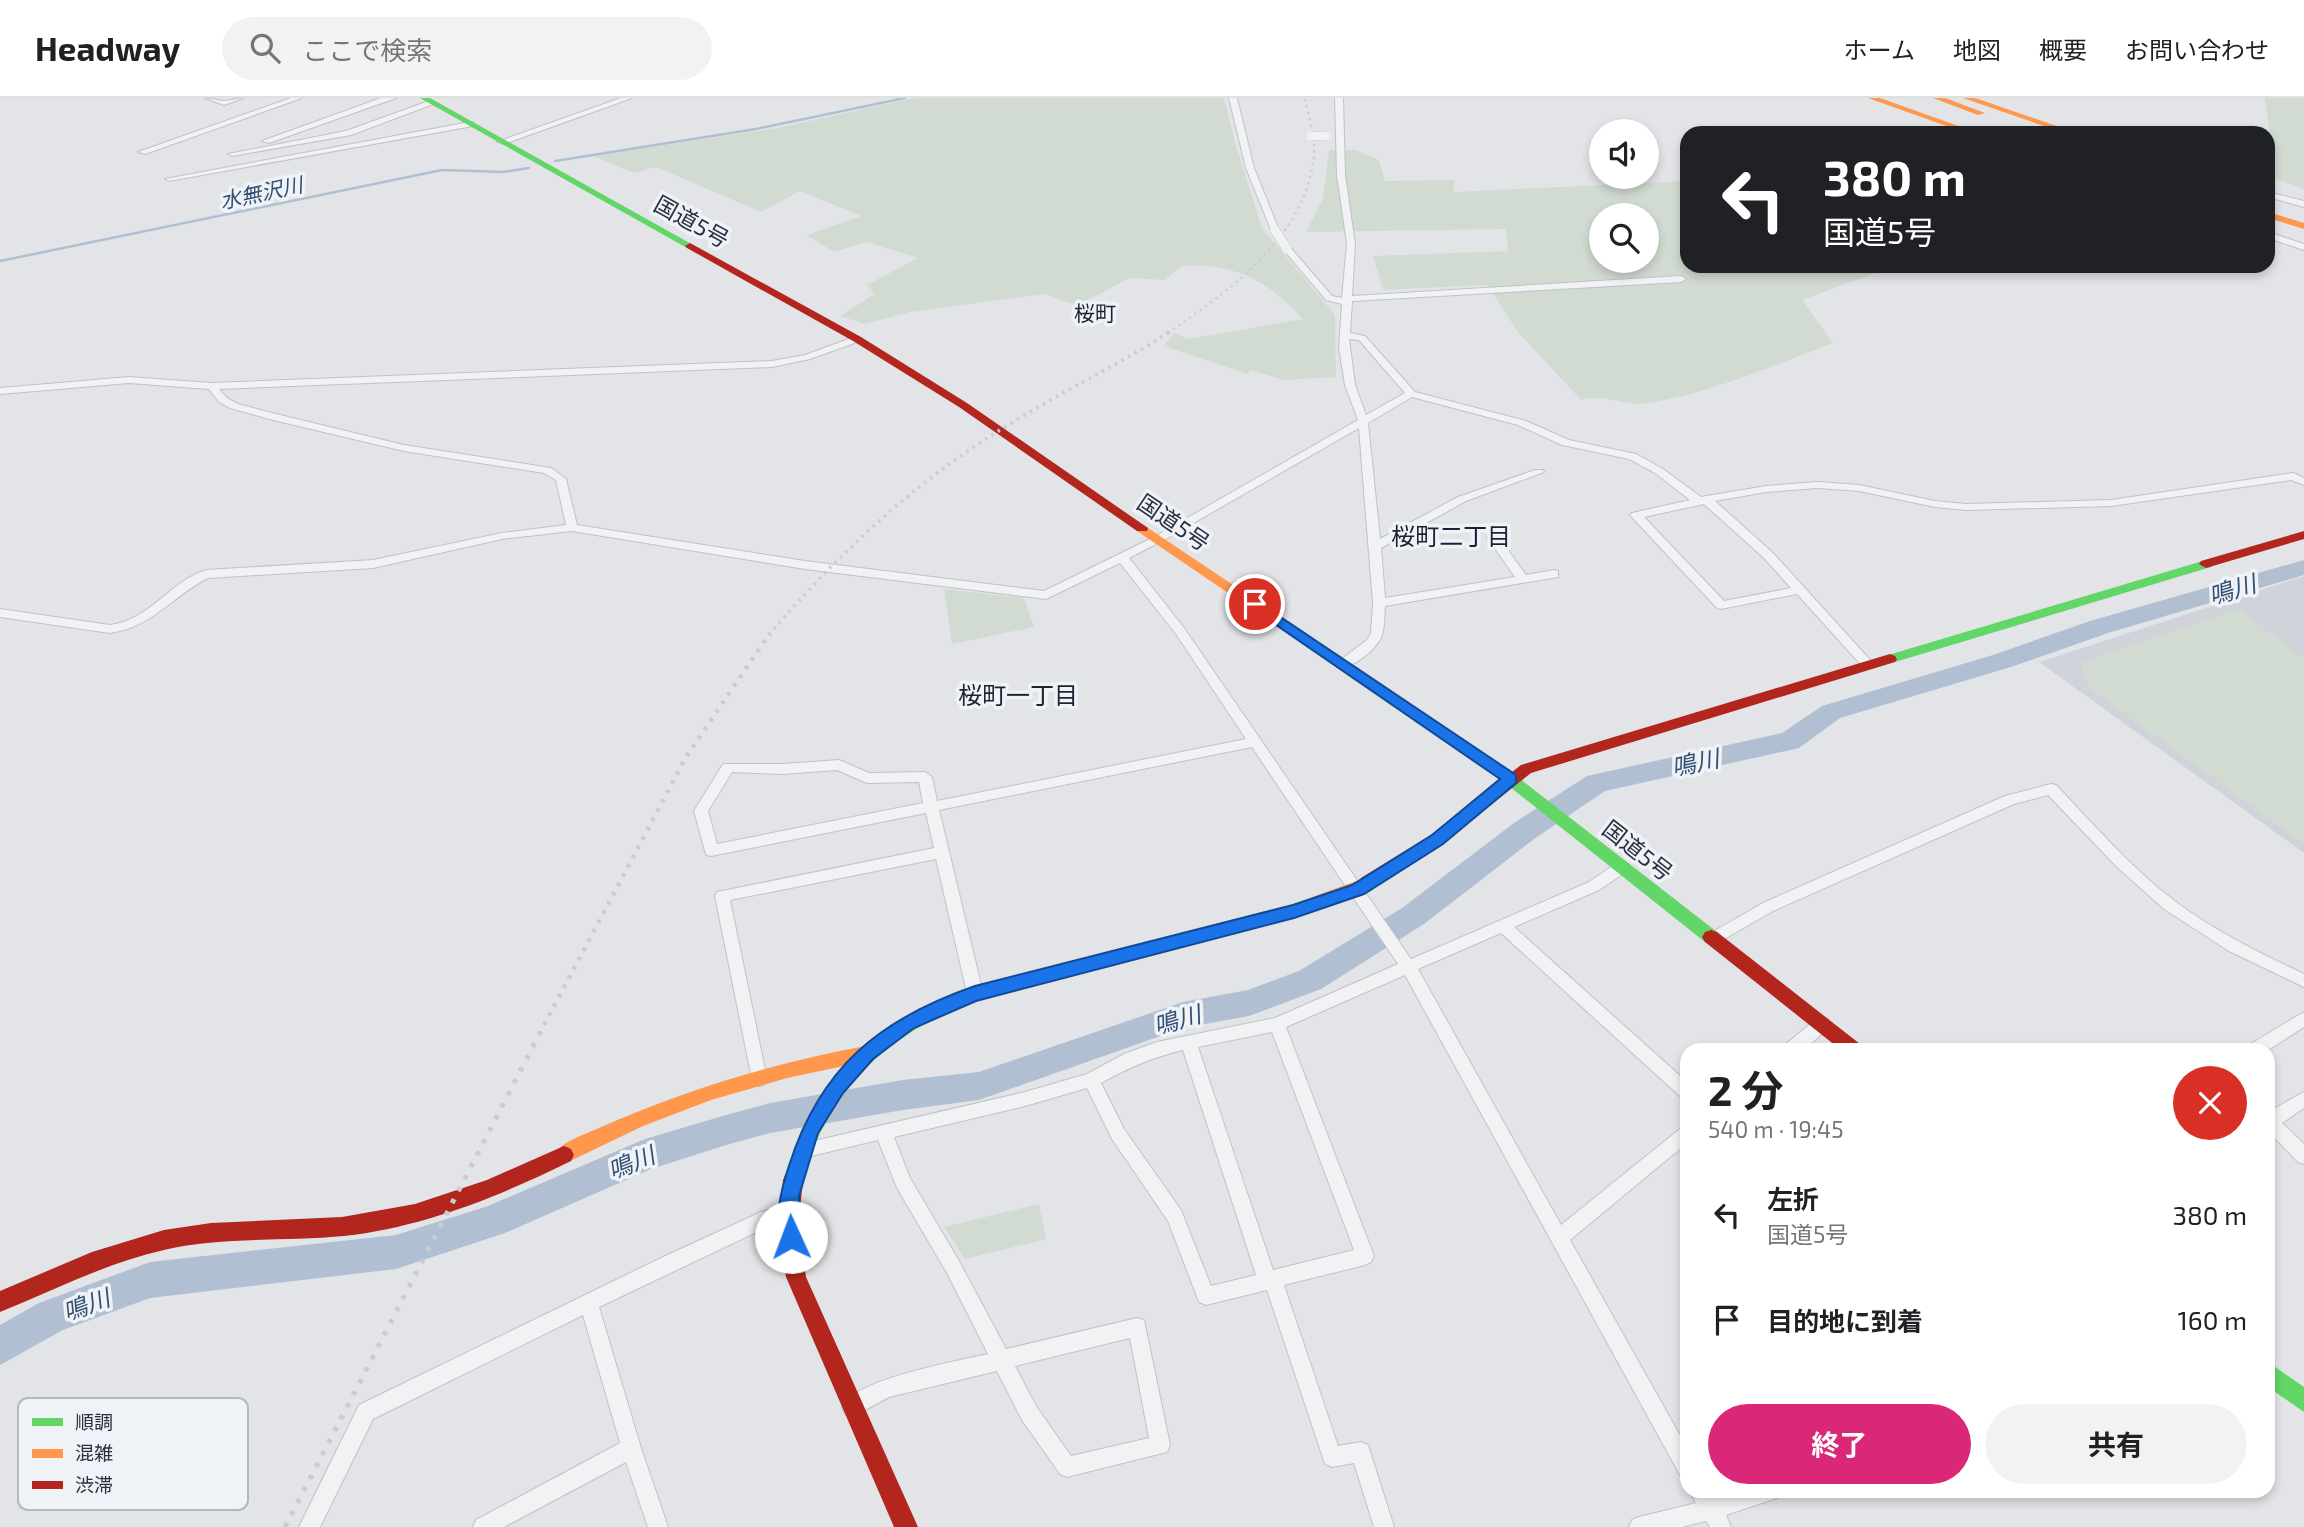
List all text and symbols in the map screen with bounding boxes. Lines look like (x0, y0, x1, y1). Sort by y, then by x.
search box (222, 17, 712, 80)
text: Headway (35, 28, 180, 68)
icon: search (246, 29, 284, 67)
text: ここで検索 (302, 34, 432, 65)
text: ホーム (1844, 35, 1915, 64)
text: 地図 (1953, 35, 2001, 64)
text: 概要 (2039, 35, 2087, 64)
text: お問い合わせ (2125, 35, 2269, 64)
map controls (1589, 119, 1659, 273)
button: sound (1589, 119, 1659, 189)
text: 380 m (1823, 147, 1966, 206)
icon: left (1708, 154, 1799, 245)
water label: 水無沢川 (217, 171, 307, 213)
street label: 国道5号 (650, 189, 734, 253)
button: search (1589, 203, 1659, 273)
text: 国道5号 (1823, 212, 1936, 250)
district label: 桜町 (1074, 300, 1116, 325)
street label: 国道5号 (1132, 488, 1216, 556)
district label: 桜町二丁目 (1391, 521, 1511, 550)
water label: 鳴川 (2205, 567, 2262, 610)
pin (1225, 574, 1285, 634)
icon: arrive (1236, 585, 1274, 623)
district label: 桜町一丁目 (958, 680, 1078, 709)
water label: 鳴川 (1669, 742, 1724, 781)
street label: 国道5号 (1597, 814, 1679, 886)
water label: 鳴川 (1150, 998, 1207, 1040)
text: 2 分 (1708, 1064, 1783, 1114)
button: close (2173, 1066, 2247, 1140)
text: 540 m · 19:45 (1708, 1115, 1844, 1143)
water label: 鳴川 (603, 1138, 661, 1184)
text: 左折 (1767, 1183, 1819, 1214)
icon: left (1708, 1196, 1746, 1234)
text: 380 m (2173, 1199, 2247, 1230)
position arrow (754, 1200, 828, 1274)
text: 国道5号 (1767, 1220, 1848, 1248)
water label: 鳴川 (58, 1281, 116, 1326)
icon: arrive (1708, 1301, 1746, 1339)
text: 160 m (2178, 1304, 2247, 1335)
text: 目的地に到着 (1767, 1305, 1923, 1336)
legend (18, 1398, 248, 1510)
button: 終了 (1708, 1404, 1971, 1484)
button: 共有 (1985, 1404, 2247, 1484)
text: 順調 (75, 1410, 113, 1433)
text: 混雑 (75, 1441, 113, 1464)
text: 渋滞 (75, 1473, 113, 1496)

